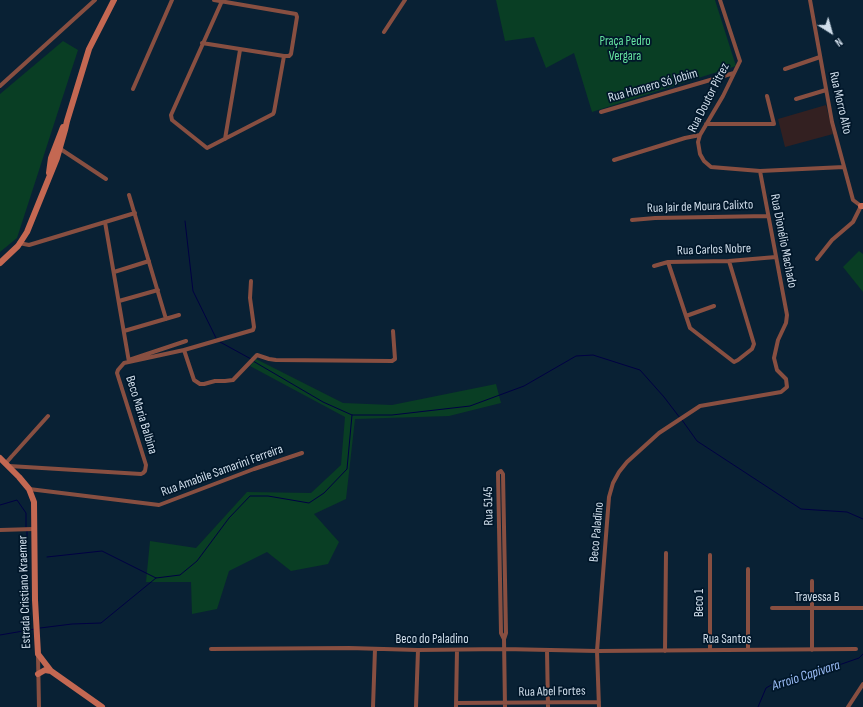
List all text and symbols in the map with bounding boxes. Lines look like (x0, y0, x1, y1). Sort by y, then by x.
north arrow (811, 12, 851, 52)
park label: Praça Pedro Vergara (599, 34, 651, 65)
text: N (832, 35, 845, 49)
street label: Rua Doutor Pitrez (685, 61, 733, 135)
street label: Rua Homero Só Jobim (606, 66, 700, 106)
street label: Rua Morro Alto (825, 70, 855, 136)
street label: Rua Dionélio Machado (766, 193, 800, 289)
street label: Rua Jair de Moura Calixto (646, 197, 754, 217)
street label: Rua Carlos Nobre (677, 241, 751, 259)
street label: Beco Maria Balbina (122, 374, 160, 456)
street label: Rua Amabile Samarini Ferreira (159, 442, 285, 500)
street label: Rua 5145 (481, 486, 497, 526)
street label: Beco Paladino (587, 501, 607, 563)
street label: Estrada Cristiano Kraemer (15, 535, 35, 649)
street label: Beco 1 (692, 589, 708, 617)
street label: Travessa B (795, 590, 839, 606)
street label: Beco do Paladino (395, 632, 469, 648)
street label: Rua Santos (703, 632, 751, 648)
water label: Arroio Capivara (770, 657, 842, 695)
street label: Rua Abel Fortes (518, 684, 586, 700)

